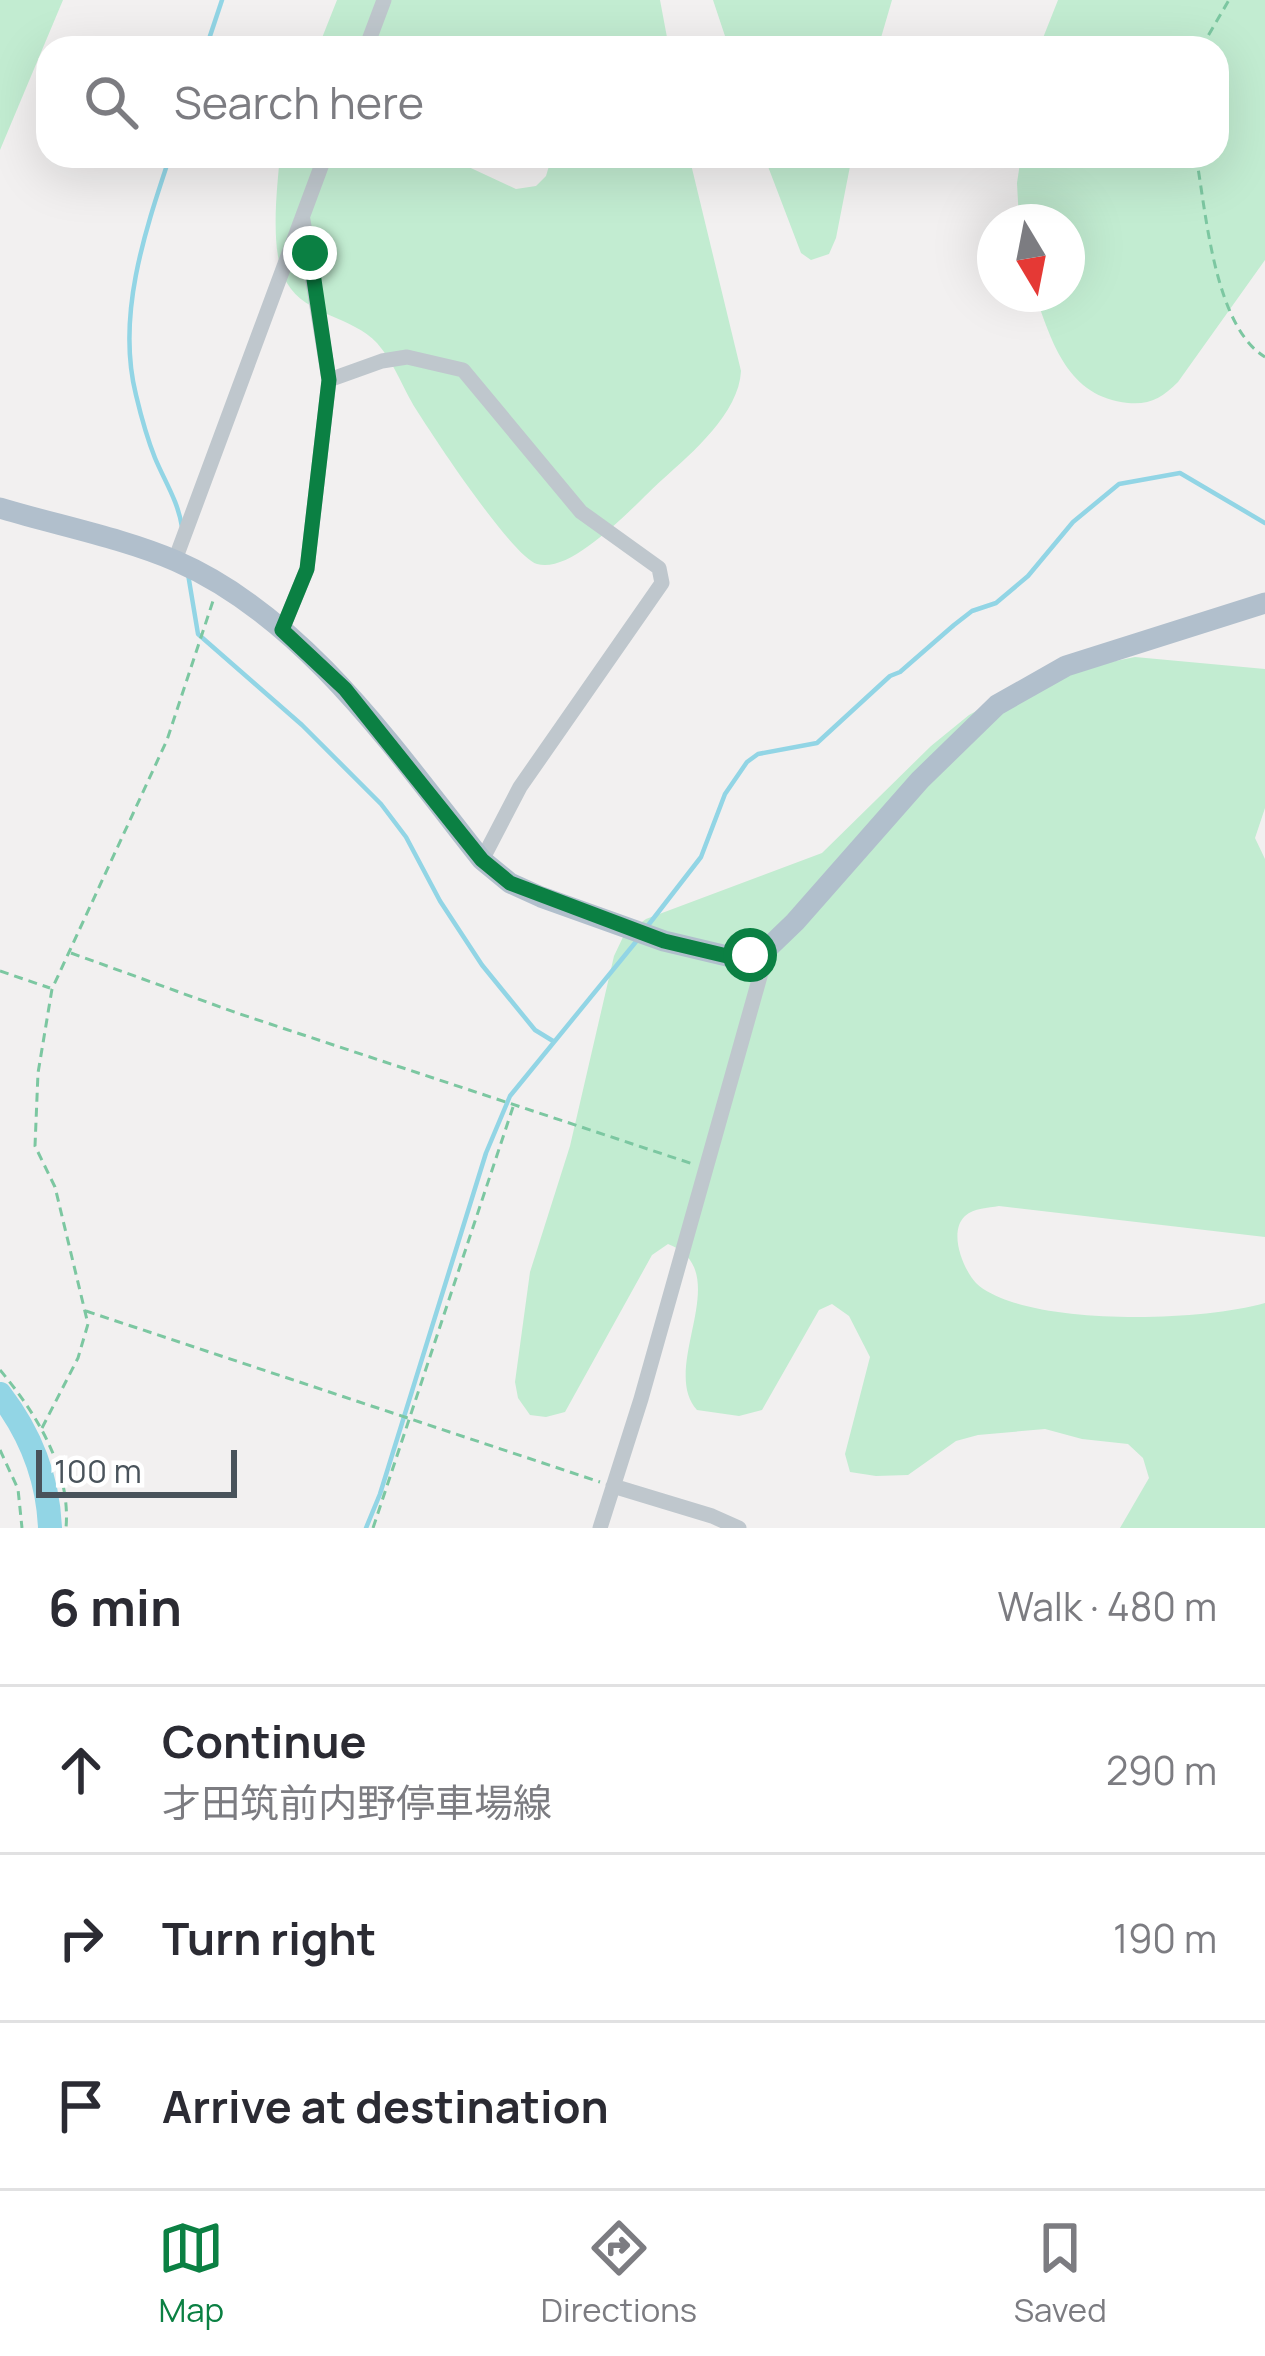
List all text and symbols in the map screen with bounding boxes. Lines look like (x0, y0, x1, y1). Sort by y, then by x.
search box (36, 36, 1229, 168)
icon: search (78, 69, 144, 135)
text: Search here (174, 71, 424, 133)
north arrow (977, 204, 1085, 312)
route end (283, 226, 337, 280)
route start (723, 928, 777, 982)
scale bar (36, 1444, 237, 1497)
text: 100 m (54, 1448, 142, 1493)
text: 6 min (48, 1572, 182, 1641)
text: Walk · 480 m (997, 1579, 1217, 1633)
text: Continue (162, 1710, 367, 1772)
icon: ahead (48, 1737, 114, 1803)
text: 290 m (1106, 1743, 1217, 1797)
text: 才田筑前内野停車場線 (162, 1775, 552, 1829)
icon: right (48, 1905, 114, 1971)
text: Turn right (162, 1907, 376, 1969)
text: 190 m (1113, 1911, 1217, 1965)
icon: arrive (48, 2073, 114, 2139)
text: Arrive at destination (162, 2075, 609, 2137)
tab: Map (158, 2215, 224, 2332)
tab: Directions (541, 2215, 697, 2332)
tab: Saved (1014, 2215, 1107, 2332)

